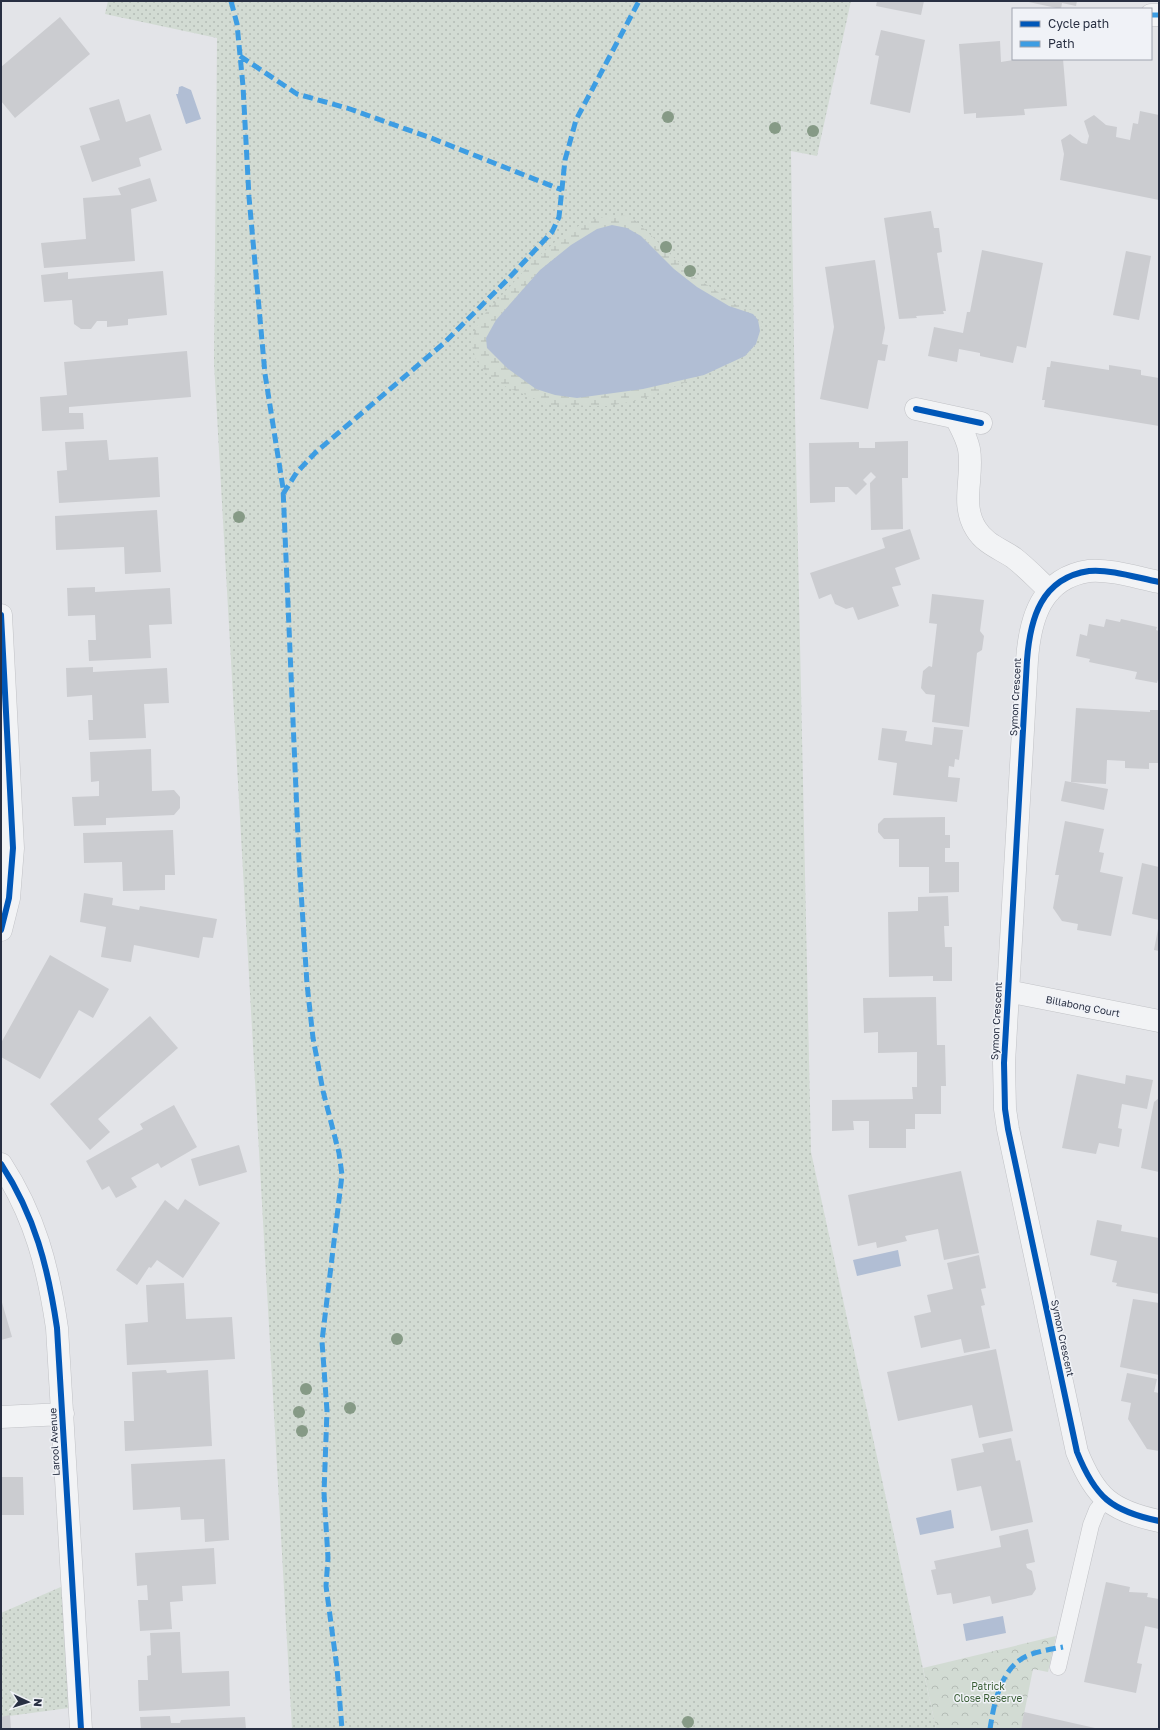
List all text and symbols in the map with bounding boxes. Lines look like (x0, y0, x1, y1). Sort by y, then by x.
legend (1012, 8, 1152, 60)
text: Cycle path (1048, 16, 1109, 31)
text: Path (1048, 36, 1075, 51)
street label: Symon Crescent (1007, 658, 1023, 736)
street label: Symon Crescent (988, 982, 1004, 1060)
street label: Billabong Court (1045, 993, 1121, 1019)
street label: Symon Crescent (1049, 1298, 1077, 1378)
street label: Larool Avenue (46, 1407, 62, 1476)
park label: Patrick Close Reserve (954, 1680, 1022, 1704)
north arrow (8, 1682, 48, 1722)
text: N (32, 1698, 45, 1707)

